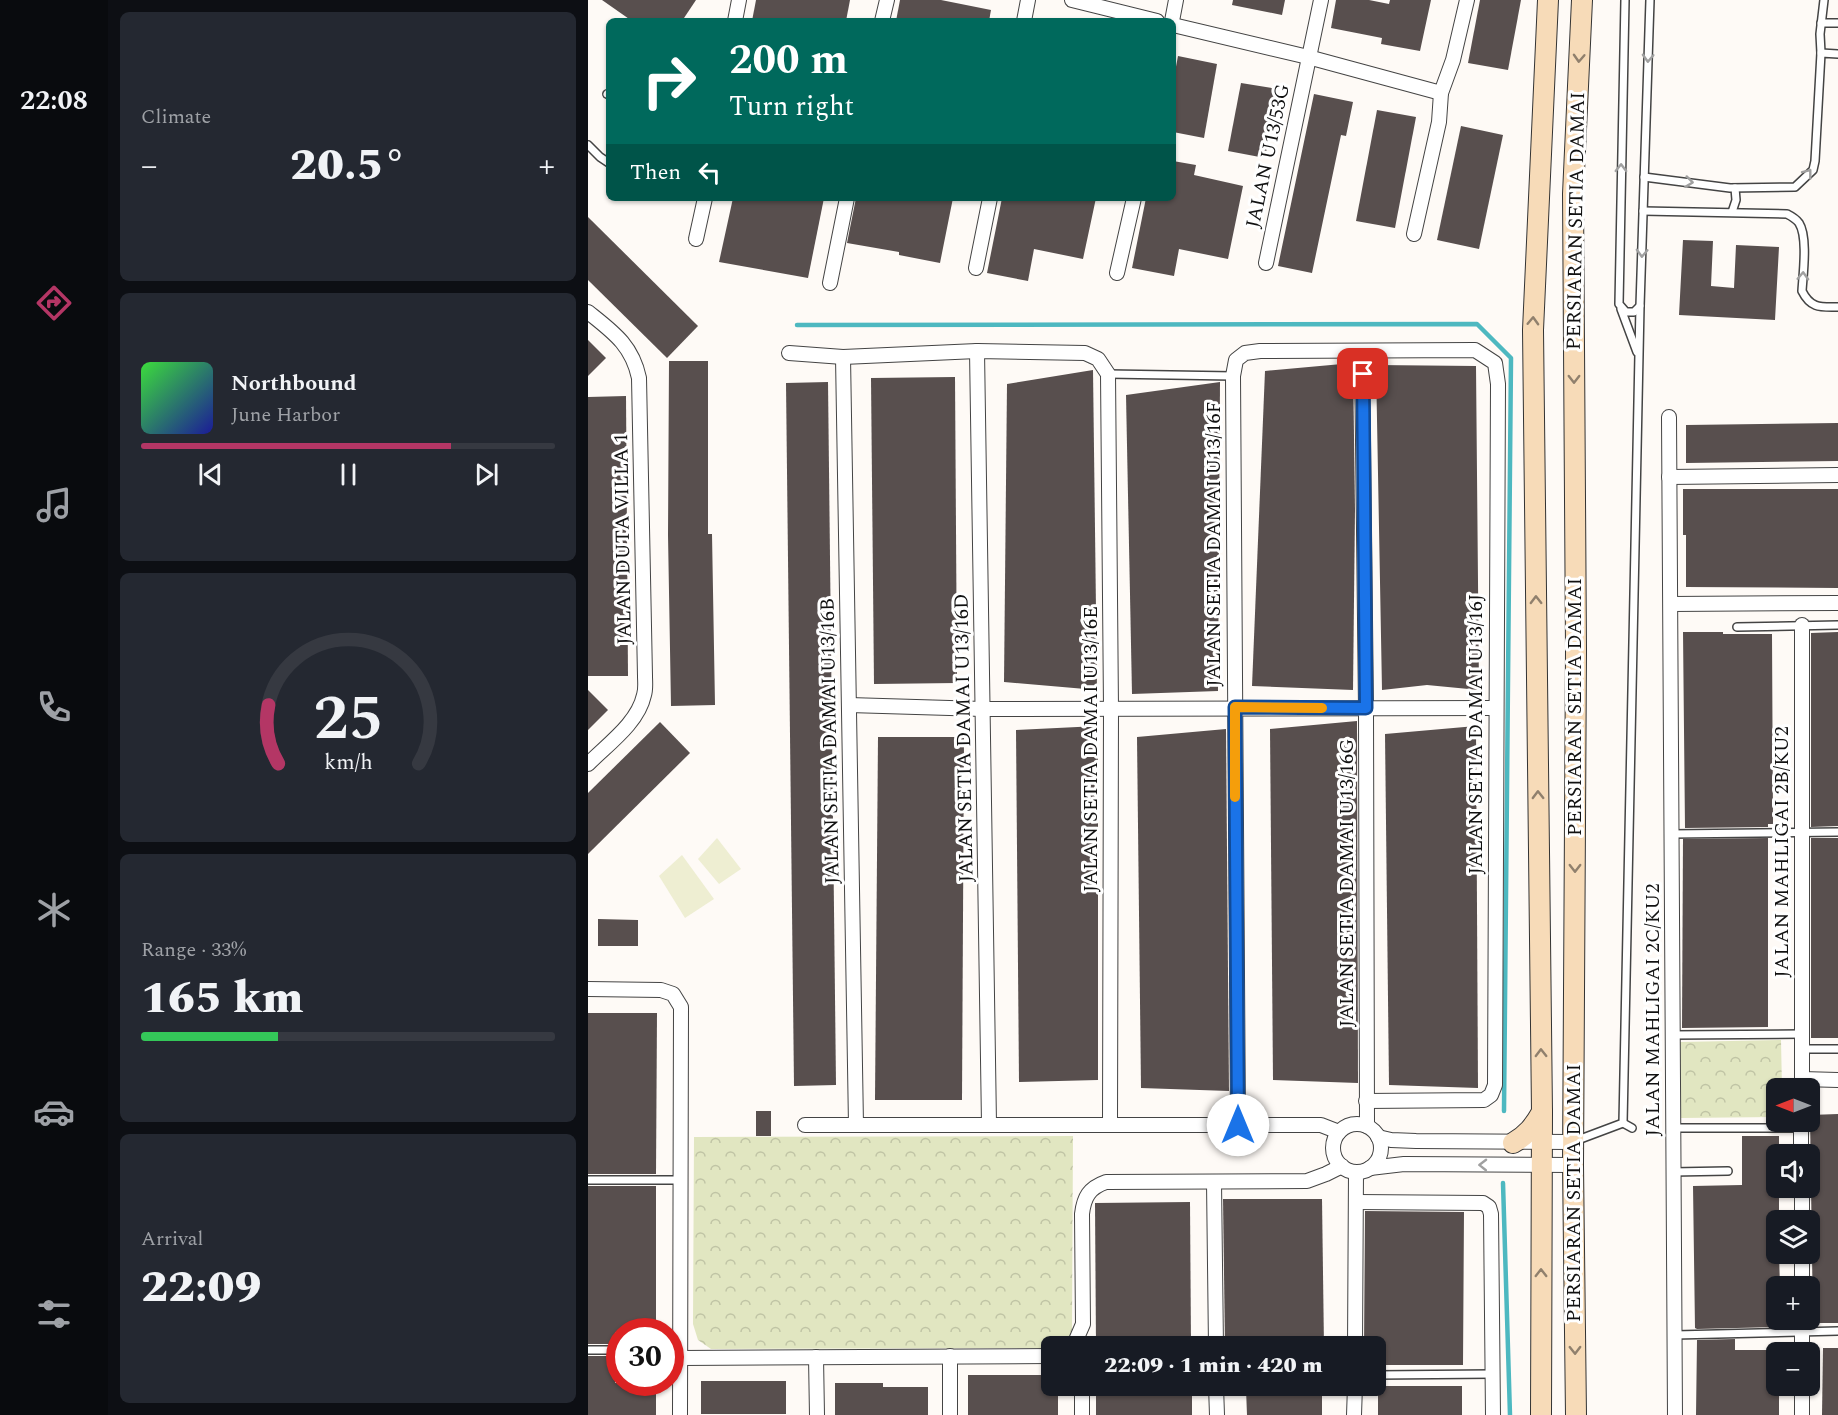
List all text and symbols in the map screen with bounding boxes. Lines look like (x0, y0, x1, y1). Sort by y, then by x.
text: 200 m (729, 29, 848, 92)
icon: right (630, 42, 708, 120)
one-way arrow (1573, 54, 1586, 63)
one-way arrow (1642, 54, 1654, 63)
text: 22:08 (20, 80, 88, 122)
street label: JALAN U13/53G (1238, 81, 1298, 231)
text: Turn right (729, 86, 854, 128)
street label: PERSIARAN SETIA DAMAI (1559, 92, 1593, 350)
text: Climate (141, 102, 211, 132)
text: 20.5° (290, 131, 406, 200)
text: − (141, 141, 158, 191)
text: + (538, 141, 555, 191)
text: Then (630, 156, 681, 189)
icon: left (693, 156, 726, 189)
one-way arrow (1615, 164, 1628, 173)
one-way arrow (1800, 169, 1811, 180)
one-way arrow (1685, 176, 1694, 188)
one-way arrow (1635, 249, 1648, 258)
one-way arrow (1796, 271, 1809, 280)
icon: directions (33, 282, 75, 324)
one-way arrow (1527, 317, 1540, 326)
pin (1337, 348, 1388, 399)
icon: arrive (1346, 357, 1379, 390)
text: Northbound (231, 367, 357, 400)
one-way arrow (1568, 375, 1580, 384)
text: June Harbor (231, 400, 340, 430)
street label: JALAN SETIA DAMAI U13/16F (1199, 401, 1229, 687)
street label: JALAN DUTA VILLA 1 (606, 433, 640, 645)
icon: previous (194, 458, 227, 491)
icon: pause (332, 458, 365, 491)
icon: next (470, 458, 503, 491)
icon: music (33, 484, 75, 526)
street label: PERSIARAN SETIA DAMAI (1560, 578, 1590, 836)
street label: JALAN SETIA DAMAI U13/16D (946, 593, 982, 883)
street label: JALAN SETIA DAMAI U13/16J (1461, 593, 1491, 875)
one-way arrow (1530, 596, 1542, 605)
street label: JALAN SETIA DAMAI U13/16B (813, 598, 847, 884)
street label: JALAN SETIA DAMAI U13/16E (1076, 606, 1106, 892)
text: 25 (313, 673, 383, 768)
icon: phone (33, 686, 75, 728)
street label: JALAN MAHLIGAI 2B/KU2 (1767, 726, 1797, 978)
street label: JALAN SETIA DAMAI U13/16G (1332, 739, 1362, 1027)
text: km/h (324, 747, 372, 780)
one-way arrow (1532, 791, 1544, 800)
one-way arrow (1568, 864, 1581, 873)
street label: JALAN MAHLIGAI 2C/KU2 (1638, 883, 1668, 1137)
icon: climate (33, 889, 75, 931)
text: Range · 33% (141, 935, 246, 965)
text: 165 km (141, 964, 303, 1033)
one-way arrow (1535, 1049, 1547, 1058)
street label: PERSIARAN SETIA DAMAI (1559, 1064, 1589, 1322)
north arrow (1766, 1078, 1820, 1132)
map controls (1766, 1078, 1820, 1396)
icon: car (33, 1091, 75, 1133)
position arrow (1206, 1093, 1270, 1157)
button: sound (1766, 1144, 1820, 1198)
one-way arrow (1478, 1159, 1487, 1171)
button: layers (1766, 1210, 1820, 1264)
text: Arrival (141, 1224, 203, 1254)
text: 22:09 (141, 1253, 262, 1322)
one-way arrow (1535, 1268, 1547, 1277)
button: + (1766, 1276, 1820, 1330)
icon: filters (33, 1293, 75, 1335)
speed limit sign: 30 (606, 1318, 684, 1396)
button: − (1766, 1342, 1820, 1396)
one-way arrow (1569, 1345, 1581, 1354)
text: 22:09 · 1 min · 420 m (1104, 1349, 1323, 1382)

